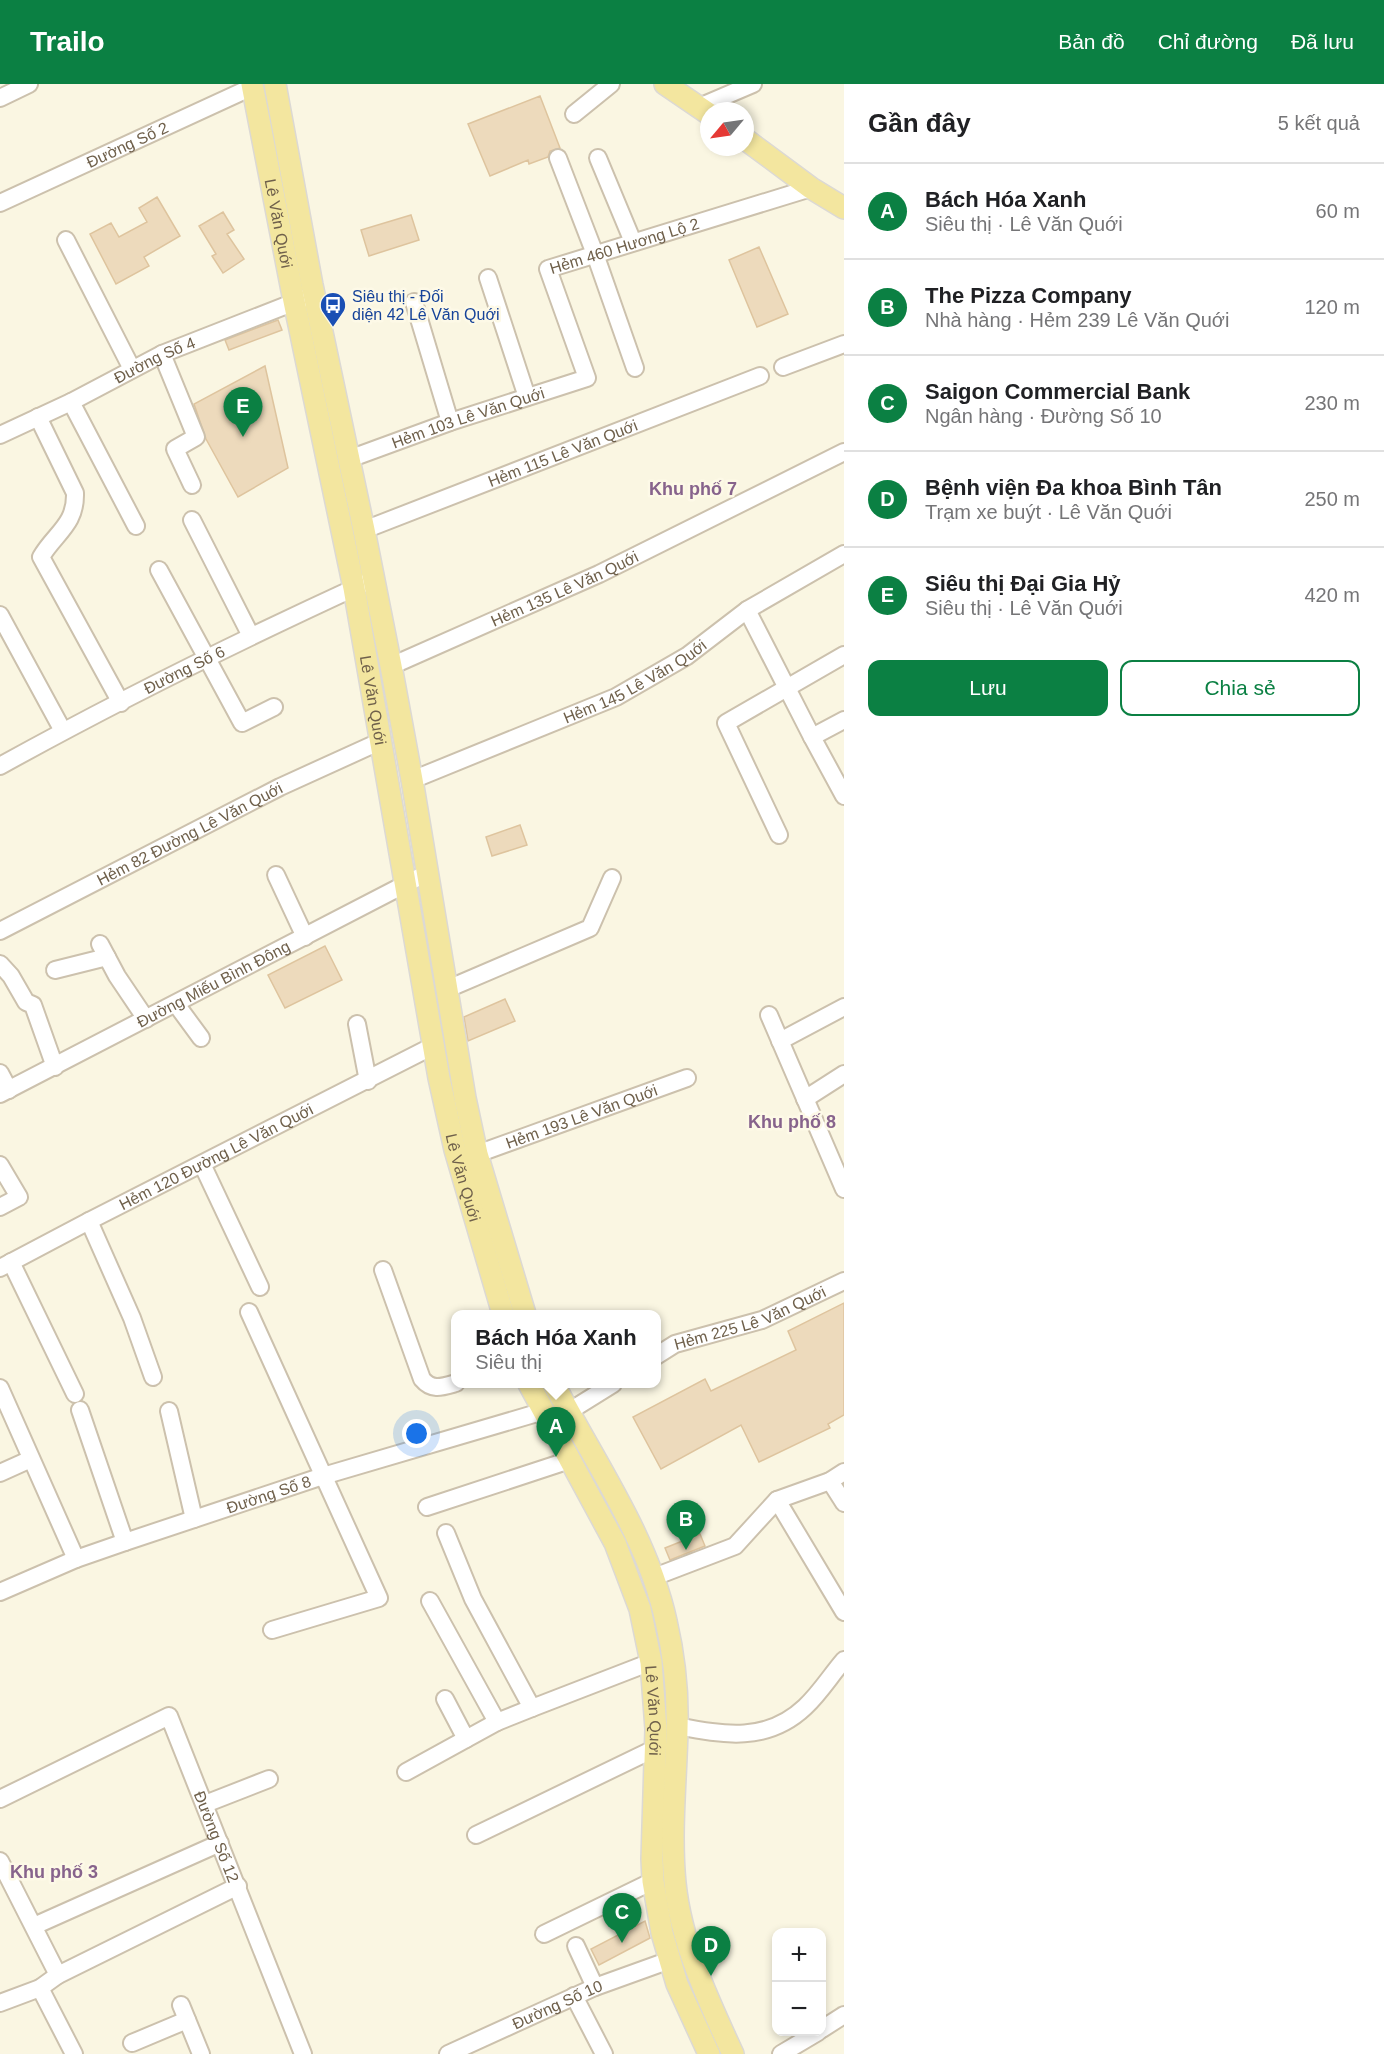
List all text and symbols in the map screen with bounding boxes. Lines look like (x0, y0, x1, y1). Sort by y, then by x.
text: Trailo (30, 26, 105, 57)
text: Bản đồ (1058, 30, 1125, 53)
text: Chỉ đường (1158, 30, 1258, 53)
text: Đã lưu (1291, 30, 1354, 53)
north arrow (700, 102, 754, 156)
text: Gần đây (868, 108, 971, 138)
text: 5 kết quả (1278, 112, 1360, 134)
street label: Đường Số 2 (84, 119, 171, 171)
street label: Lê Văn Quới (262, 177, 295, 270)
text: Bách Hóa Xanh (925, 187, 1086, 212)
text: A (880, 200, 895, 222)
text: 60 m (1316, 200, 1360, 222)
text: Siêu thị · Lê Văn Quới (925, 213, 1123, 235)
street label: Hẻm 460 Hương Lộ 2 (548, 215, 701, 277)
text: The Pizza Company (925, 283, 1132, 308)
place label: Siêu thị - Đối diện 42 Lê Văn Quới (352, 288, 499, 323)
bus stop icon: Siêu thị - Đối diện 42 Lê Văn Quới (318, 290, 348, 328)
text: B (880, 296, 895, 318)
text: 120 m (1304, 296, 1360, 318)
text: Nhà hàng · Hẻm 239 Lê Văn Quới (925, 309, 1229, 331)
street label: Đường Số 4 (111, 334, 198, 387)
text: Saigon Commercial Bank (925, 379, 1190, 404)
street label: Hẻm 103 Lê Văn Quới (389, 384, 546, 452)
pin: E (224, 388, 262, 437)
text: C (880, 392, 895, 414)
text: 230 m (1304, 392, 1360, 414)
text: Ngân hàng · Đường Số 10 (925, 405, 1162, 427)
street label: Hẻm 115 Lê Văn Quới (486, 417, 640, 490)
text: Bệnh viện Đa khoa Bình Tân (925, 475, 1222, 500)
district label: Khu phố 7 (649, 479, 737, 499)
text: D (880, 488, 895, 510)
text: 250 m (1304, 488, 1360, 510)
text: Trạm xe buýt · Lê Văn Quới (925, 501, 1172, 523)
street label: Hẻm 135 Lê Văn Quới (488, 548, 641, 630)
text: Siêu thị Đại Gia Hỷ (925, 571, 1121, 596)
text: E (881, 584, 894, 606)
text: 420 m (1304, 584, 1360, 606)
text: Siêu thị · Lê Văn Quới (925, 597, 1123, 619)
street label: Hẻm 145 Lê Văn Quới (561, 636, 710, 727)
street label: Đường Số 6 (141, 643, 228, 697)
street label: Lê Văn Quới (357, 654, 389, 746)
button: Lưu (868, 660, 1108, 716)
button: Chia sẻ (1120, 660, 1360, 716)
street label: Hẻm 82 Đường Lê Văn Quới (94, 779, 285, 889)
street label: Đường Miếu Bình Đông (134, 938, 293, 1031)
street label: Hẻm 193 Lê Văn Quới (503, 1081, 660, 1152)
street label: Hẻm 120 Đường Lê Văn Quới (116, 1101, 316, 1213)
district label: Khu phố 8 (748, 1112, 836, 1132)
street label: Lê Văn Quới (443, 1132, 483, 1224)
street label: Hẻm 225 Lê Văn Quới (672, 1283, 828, 1353)
popup (451, 1310, 661, 1388)
text: Bách Hóa Xanh (475, 1325, 637, 1350)
text: Siêu thị (475, 1351, 542, 1373)
pin: A (536, 1408, 576, 1457)
your location (402, 1419, 431, 1448)
street label: Đường Số 8 (224, 1473, 313, 1517)
pin: B (666, 1500, 706, 1550)
street label: Lê Văn Quới (642, 1665, 664, 1756)
street label: Đường Số 12 (191, 1789, 242, 1885)
district label: Khu phố 3 (10, 1862, 98, 1882)
pin: C (602, 1894, 642, 1943)
pin: D (692, 1926, 730, 1976)
map controls (772, 1928, 826, 2036)
button: + (772, 1928, 826, 1982)
street label: Đường Số 10 (510, 1977, 605, 2033)
button: − (772, 1982, 826, 2036)

